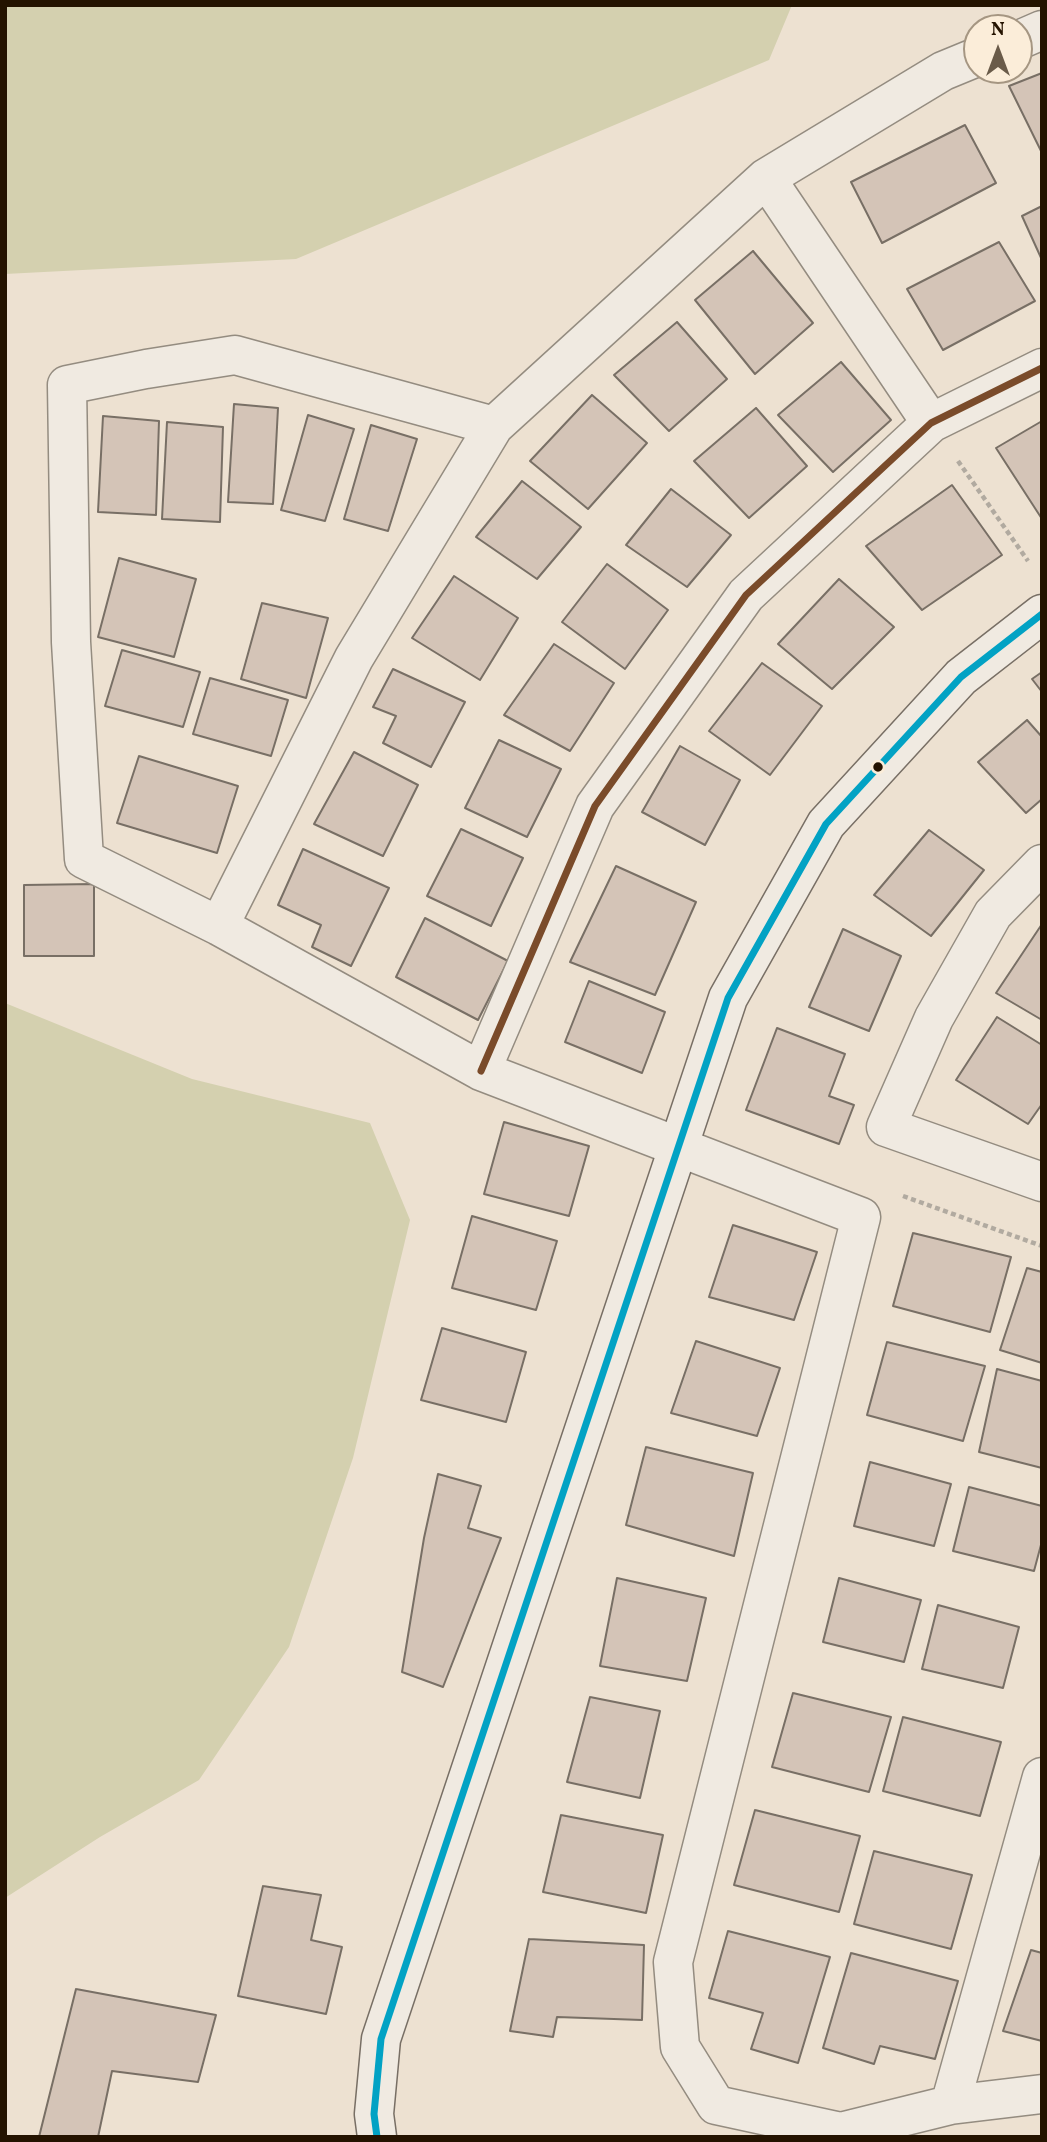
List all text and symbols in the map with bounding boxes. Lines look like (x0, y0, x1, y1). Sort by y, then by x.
north arrow (963, 14, 1033, 84)
text: N (991, 17, 1005, 43)
unlabelled marker (871, 760, 885, 774)

